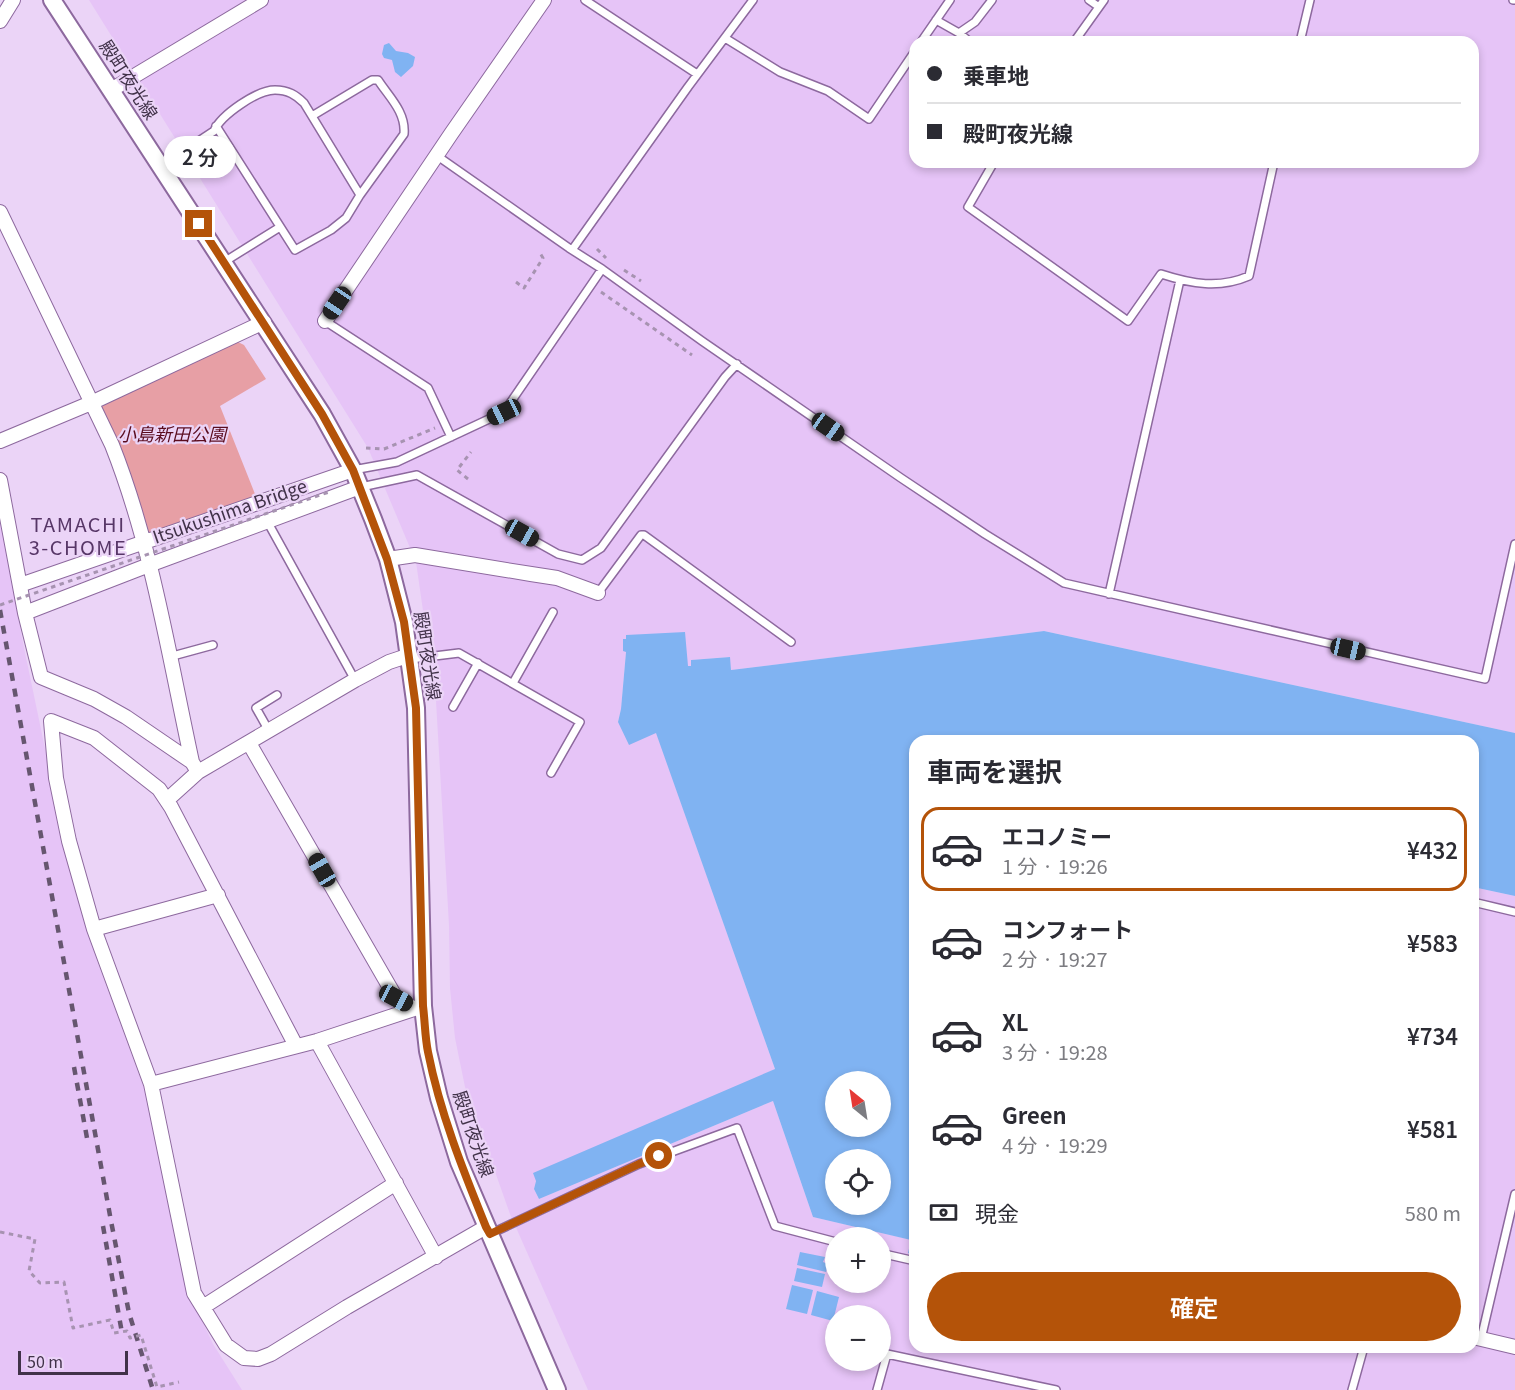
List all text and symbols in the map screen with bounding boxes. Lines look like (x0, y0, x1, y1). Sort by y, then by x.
street label: 殿町夜光線 (94, 34, 165, 124)
text: 乗車地 (963, 58, 1029, 90)
text: 殿町夜光線 (963, 116, 1073, 148)
callout: 2 分 (163, 137, 235, 179)
text: 2 分 (182, 142, 218, 171)
route end (185, 210, 212, 237)
car (319, 283, 355, 323)
car (484, 396, 524, 428)
car (808, 409, 848, 445)
park label: 小島新田公園 (118, 420, 229, 446)
street label: Itsukushima Bridge (149, 472, 310, 549)
district label: TAMACHI 3-CHOME (29, 509, 127, 561)
car (502, 516, 542, 550)
street label: 殿町夜光線 (409, 609, 449, 702)
car (1328, 636, 1368, 662)
text: 車両を選択 (927, 751, 1062, 790)
text: エコノミー (1002, 819, 1112, 851)
icon: car (930, 822, 984, 876)
text: ¥432 (1407, 833, 1458, 865)
car (305, 850, 339, 890)
text: 1 分 · 19:26 (1002, 851, 1108, 880)
text: コンフォート (1002, 912, 1133, 944)
icon: car (930, 915, 984, 969)
text: ¥583 (1407, 926, 1458, 958)
text: 2 分 · 19:27 (1002, 944, 1108, 973)
car (376, 982, 416, 1014)
text: XL (1002, 1005, 1029, 1037)
icon: car (930, 1008, 984, 1062)
text: ¥734 (1407, 1019, 1458, 1051)
text: 3 分 · 19:28 (1002, 1037, 1108, 1066)
north arrow (825, 1071, 891, 1137)
map controls (825, 1071, 891, 1371)
street label: 殿町夜光線 (448, 1087, 502, 1180)
text: Green (1002, 1098, 1067, 1130)
icon: car (930, 1101, 984, 1155)
text: ¥581 (1407, 1112, 1458, 1144)
text: 4 分 · 19:29 (1002, 1130, 1108, 1159)
route start (645, 1142, 672, 1169)
button: locate (825, 1149, 891, 1215)
icon: cash (927, 1196, 960, 1229)
text: 現金 (975, 1196, 1019, 1228)
text: 580 m (1405, 1198, 1461, 1227)
button: + (825, 1227, 891, 1293)
button: 確定 (927, 1272, 1461, 1341)
button: − (825, 1305, 891, 1371)
scale bar (18, 1348, 128, 1376)
text: 50 m (27, 1349, 63, 1373)

